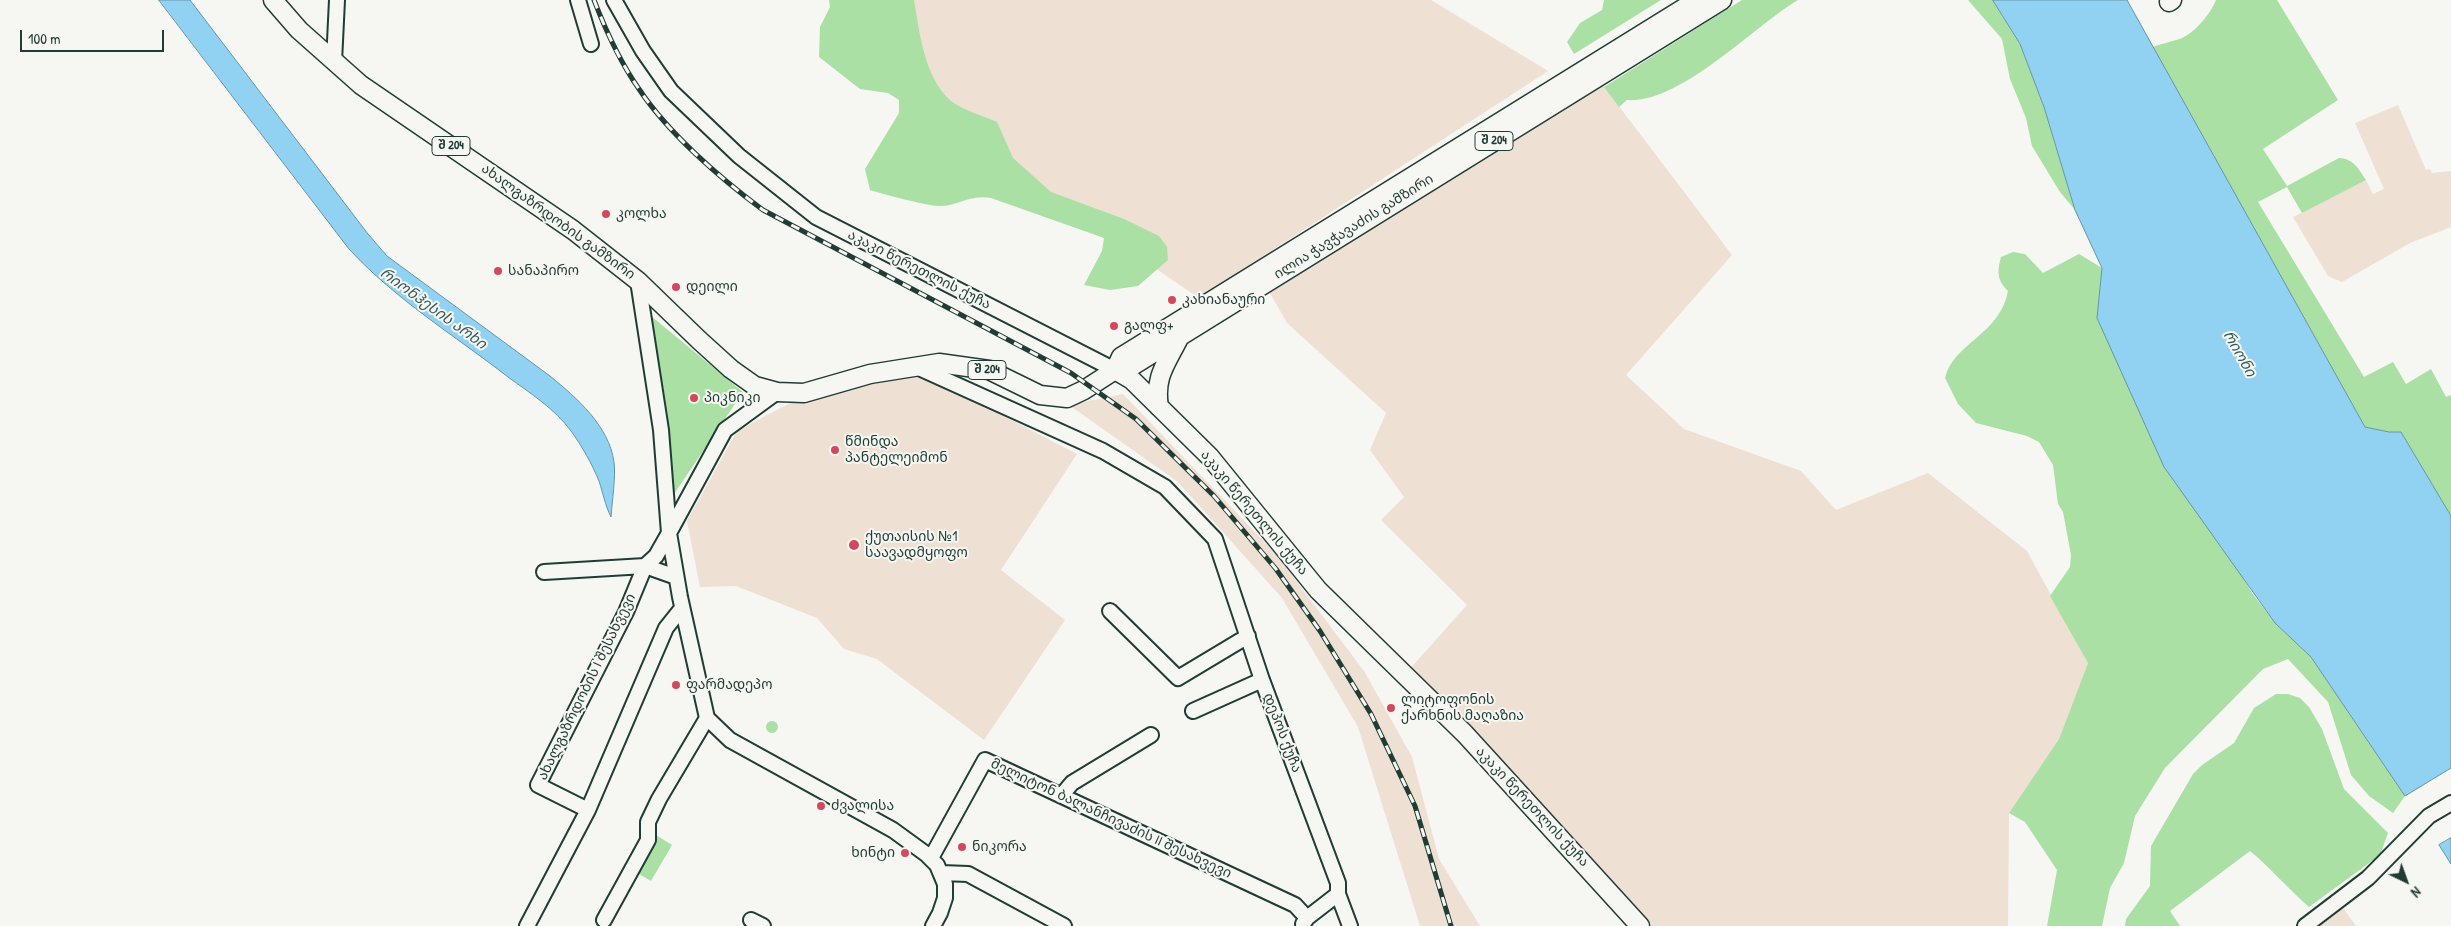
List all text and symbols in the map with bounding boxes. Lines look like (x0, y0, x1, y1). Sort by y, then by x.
scale bar (22, 20, 166, 52)
text: 100 m (28, 28, 61, 49)
road number: შ 204 (1475, 132, 1513, 150)
road number: შ 204 (432, 136, 470, 156)
street label: ახალგაზრდობის გამზირი (478, 160, 638, 284)
street label: ილია ჭავჭავაძის გამზირი (1271, 171, 1437, 283)
place label: კოლხა (616, 206, 667, 222)
marker: კოლხა (600, 208, 612, 220)
street label: აკაკი წერეთლის ქუჩა (845, 227, 993, 313)
place label: სანაპირო (508, 263, 579, 279)
water label: რიონჰესის არხი (376, 264, 490, 354)
marker: სანაპირო (492, 265, 504, 277)
place label: დეილი (686, 279, 738, 295)
marker: დეილი (670, 281, 682, 293)
place label: კახიანაური (1182, 292, 1265, 308)
marker: კახიანაური (1166, 294, 1178, 306)
place label: გალფ+ (1124, 318, 1174, 334)
marker: გალფ+ (1108, 320, 1120, 332)
water label: რიონი (2219, 328, 2259, 380)
road number: შ 204 (968, 360, 1006, 380)
place label: პიკნიკი (704, 390, 760, 406)
marker: პიკნიკი (688, 392, 700, 404)
place label: წმინდა პანტელეიმონ (845, 434, 948, 467)
marker: წმინდა პანტელეიმონ (829, 444, 841, 456)
street label: აკაკი წერეთლის ქუჩა (1197, 447, 1311, 579)
place label: ქუთაისის №1 საავადმყოფო (865, 529, 968, 562)
marker: ქუთაისის №1 საავადმყოფო (847, 538, 861, 552)
street label: ახალგაზრდობის I შესახვევი (534, 591, 640, 783)
place label: ფარმადეპო (686, 677, 772, 693)
marker: ფარმადეპო (670, 679, 682, 691)
street label: დეპოს ქუჩა (1259, 691, 1305, 775)
place label: ლიტოფონის ქარხნის მაღაზია (1401, 692, 1524, 724)
marker: ლიტოფონის ქარხნის მაღაზია (1385, 702, 1397, 714)
street label: აკაკი წერეთლის ქუჩა (1472, 743, 1592, 871)
street label: მელიტონ ბალანჩივაძის II შესახვევი (988, 756, 1234, 882)
place label: ძვალისა (831, 798, 894, 814)
marker: ძვალისა (815, 800, 827, 812)
place label: ნიკორა (972, 839, 1027, 855)
marker: ნიკორა (956, 841, 968, 853)
place label: ხინტი (851, 845, 895, 861)
marker: ხინტი (899, 847, 911, 859)
north arrow (2381, 856, 2431, 906)
text: N (2407, 883, 2426, 902)

